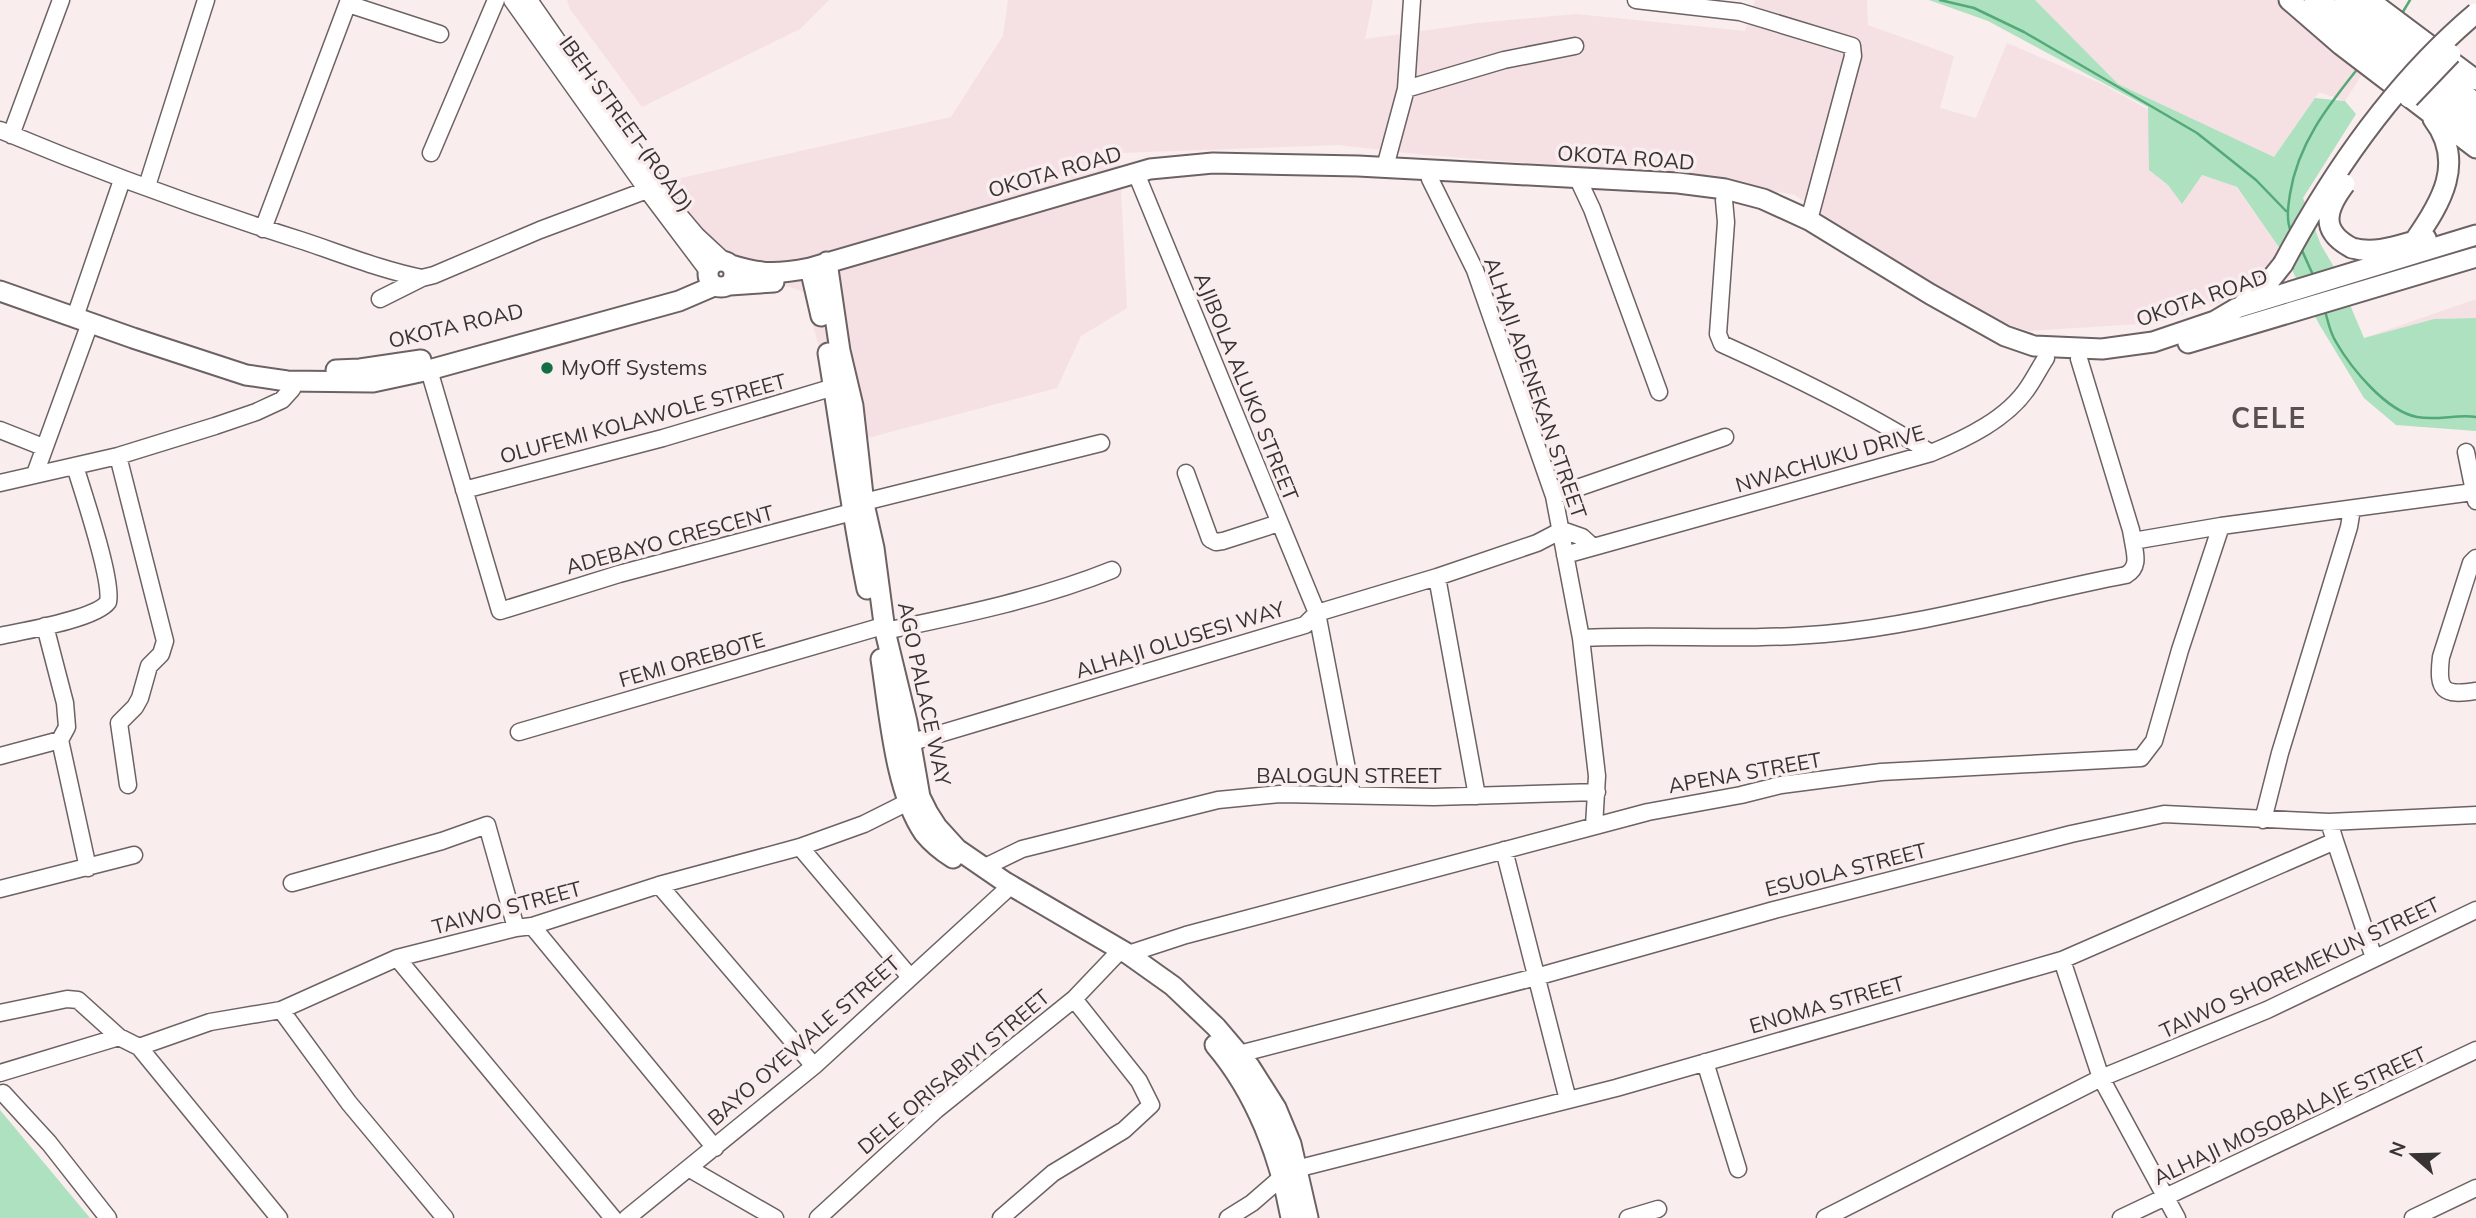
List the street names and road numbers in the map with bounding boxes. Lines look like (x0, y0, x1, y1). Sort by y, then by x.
street label: IBEH STREET (ROAD) (554, 30, 699, 216)
street label: OKOTA ROAD (1556, 139, 1696, 175)
street label: OKOTA ROAD (985, 140, 1124, 203)
street label: ALHAJI ADENEKAN STREET (1479, 254, 1593, 522)
street label: OKOTA ROAD (2132, 262, 2271, 332)
street label: AJIBOLA ALUKO STREET (1189, 269, 1305, 505)
street label: OKOTA ROAD (386, 297, 526, 353)
street label: OLUFEMI KOLAWOLE STREET (497, 367, 789, 469)
street label: NWACHUKU DRIVE (1732, 419, 1927, 497)
street label: ADEBAYO CRESCENT (563, 499, 777, 579)
street label: ALHAJI OLUSESI WAY (1072, 595, 1288, 683)
street label: AGO PALACE WAY (893, 600, 957, 788)
street label: FEMI OREBOTE (616, 626, 768, 692)
street label: APENA STREET (1666, 746, 1824, 798)
street label: BALOGUN STREET (1256, 762, 1442, 788)
street label: ESUOLA STREET (1762, 836, 1930, 902)
street label: TAIWO STREET (429, 874, 585, 939)
street label: TAIWO SHOREMEKUN STREET (2155, 891, 2444, 1044)
street label: BAYO OYEWALE STREET (702, 949, 905, 1131)
street label: ENOMA STREET (1746, 969, 1908, 1039)
street label: DELE ORISABIYI STREET (852, 983, 1055, 1159)
street label: ALHAJI MOSOBALAJE STREET (2149, 1040, 2431, 1190)

